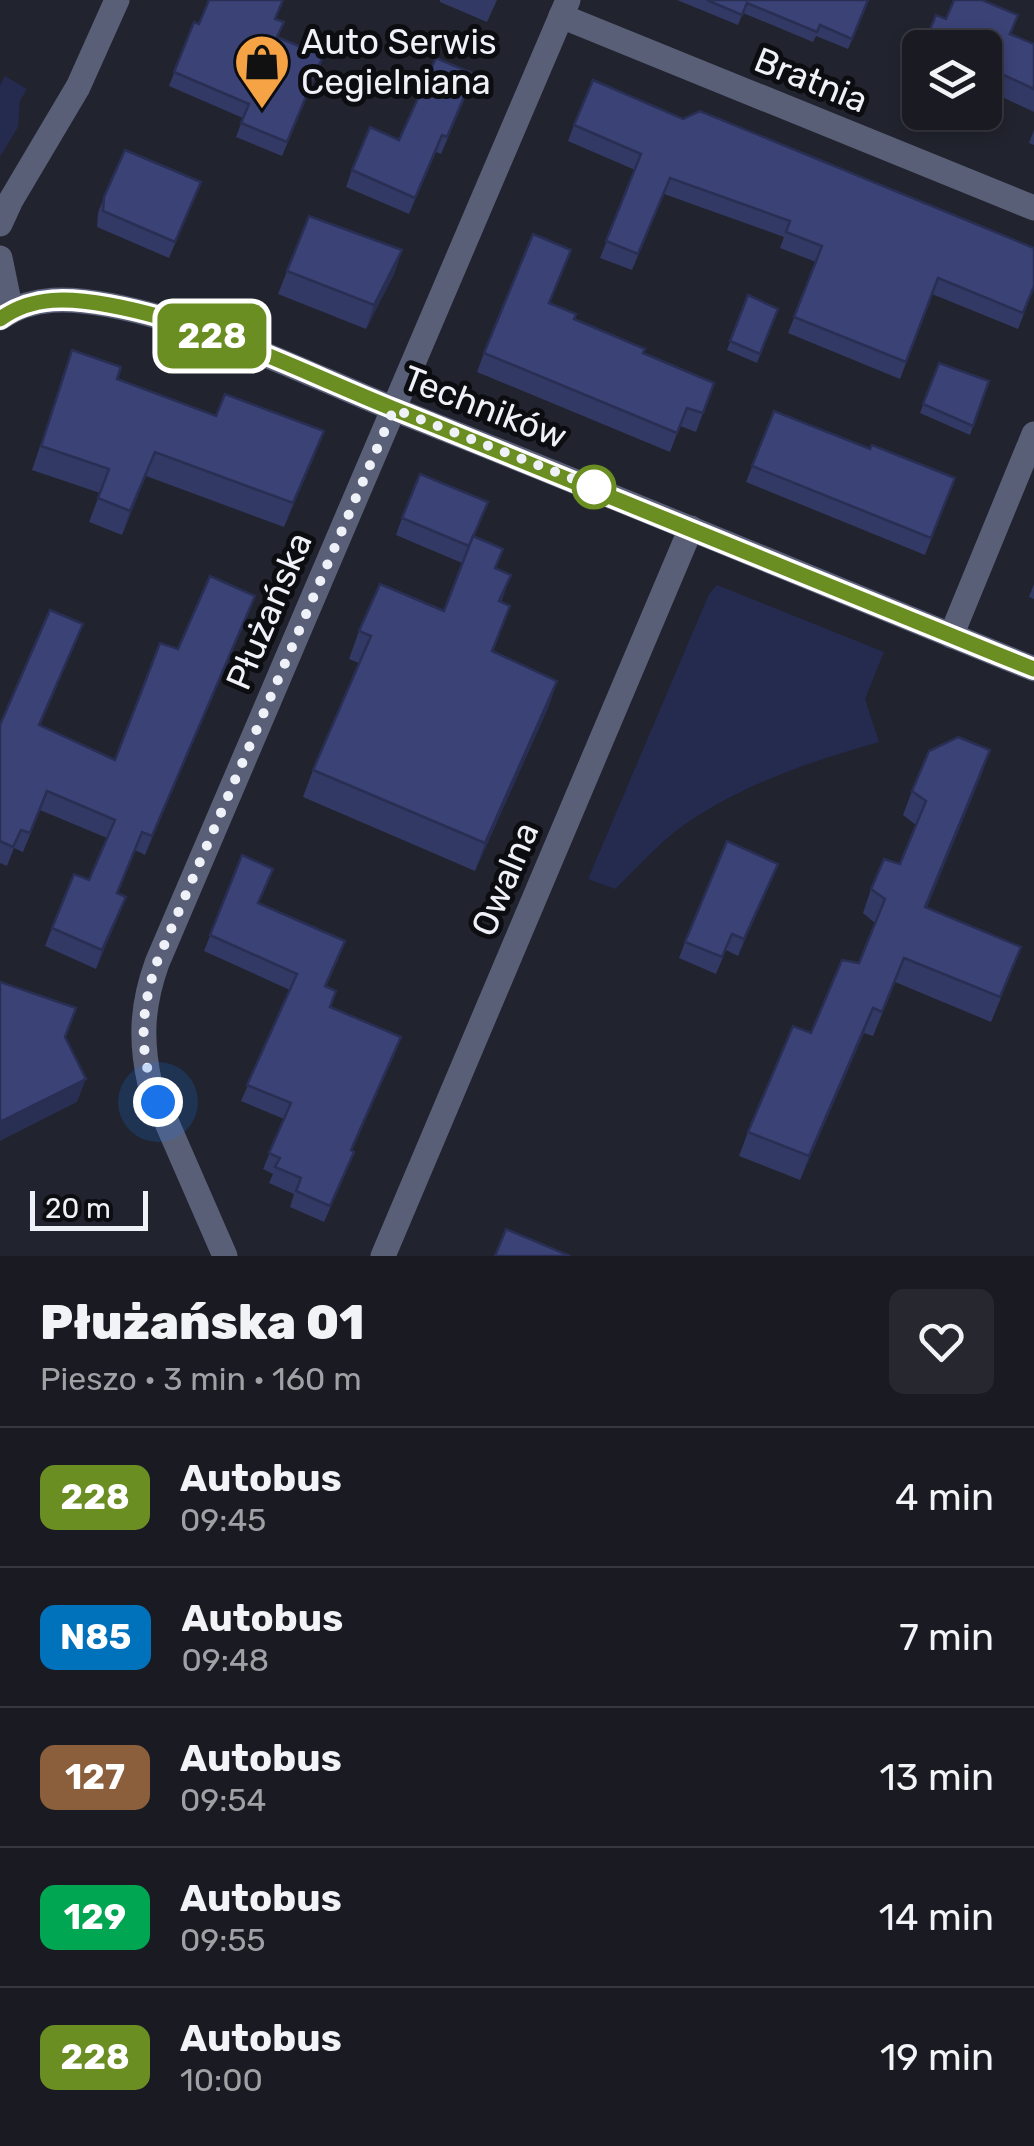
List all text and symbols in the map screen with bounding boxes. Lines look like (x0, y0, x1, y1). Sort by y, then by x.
place label: Auto Serwis Cegielniana (301, 21, 497, 103)
map controls (902, 30, 1002, 130)
button: layers (902, 30, 1002, 130)
shop icon: Auto Serwis Cegielniana (232, 32, 292, 111)
street label: Bratnia (748, 38, 874, 122)
line badge: 228 (154, 304, 270, 368)
text: 228 (177, 315, 247, 357)
street label: Techników (397, 357, 573, 457)
unlabelled marker (573, 466, 615, 508)
street label: Płużańska (217, 526, 321, 696)
street label: Owalna (462, 816, 548, 942)
your location (133, 1077, 183, 1127)
scale bar (30, 1186, 148, 1230)
text: 20 m (45, 1192, 111, 1225)
button: heart (889, 1289, 994, 1394)
text: Płużańska 01 (40, 1294, 365, 1351)
text: Pieszo · 3 min · 160 m (40, 1360, 362, 1398)
text: Autobus (180, 1455, 342, 1501)
text: 4 min (895, 1474, 994, 1520)
text: 228 (60, 1476, 130, 1518)
text: 09:45 (180, 1501, 266, 1539)
text: Autobus (181, 1595, 343, 1641)
text: 7 min (899, 1614, 994, 1660)
text: N85 (60, 1616, 131, 1658)
text: 09:48 (181, 1641, 269, 1679)
text: Autobus (180, 1735, 342, 1781)
text: 13 min (880, 1754, 994, 1800)
text: 127 (65, 1756, 125, 1798)
text: 09:54 (180, 1781, 266, 1819)
text: Autobus (180, 1875, 342, 1921)
text: 14 min (879, 1894, 994, 1940)
text: 129 (64, 1896, 126, 1938)
text: 09:55 (180, 1921, 266, 1959)
text: Autobus (180, 2015, 342, 2061)
text: 19 min (880, 2034, 994, 2080)
text: 228 (60, 2036, 130, 2078)
text: 10:00 (180, 2061, 263, 2099)

